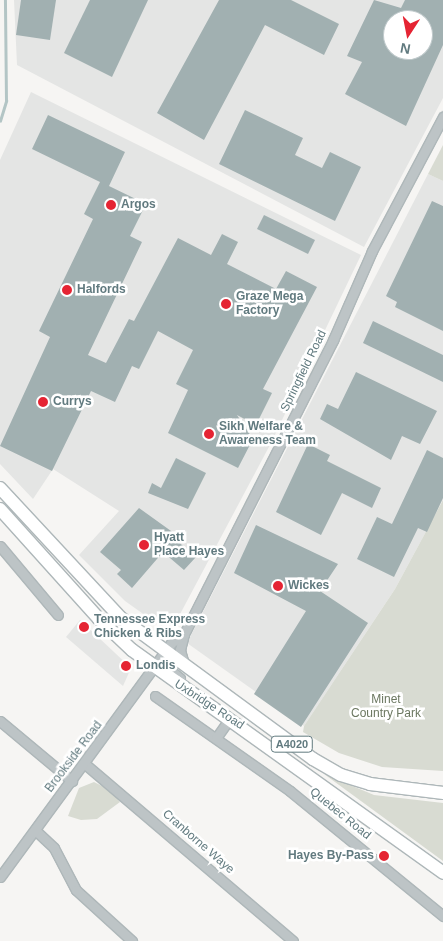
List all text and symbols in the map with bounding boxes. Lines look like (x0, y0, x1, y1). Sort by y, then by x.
north arrow (383, 10, 433, 60)
text: N (399, 40, 412, 58)
place label: Argos (121, 198, 156, 212)
marker: Argos (105, 199, 117, 211)
place label: Halfords (77, 283, 126, 297)
marker: Halfords (61, 284, 73, 296)
place label: Graze Mega Factory (236, 290, 303, 318)
marker: Graze Mega Factory (220, 298, 232, 310)
street label: Springfield Road (278, 328, 330, 414)
place label: Currys (53, 395, 92, 409)
marker: Currys (37, 396, 49, 408)
place label: Sikh Welfare & Awareness Team (219, 420, 316, 448)
marker: Sikh Welfare & Awareness Team (203, 428, 215, 440)
place label: Hyatt Place Hayes (154, 531, 224, 559)
marker: Hyatt Place Hayes (138, 539, 150, 551)
place label: Wickes (288, 579, 329, 593)
marker: Wickes (272, 580, 284, 592)
place label: Tennessee Express Chicken & Ribs (94, 613, 205, 641)
marker: Tennessee Express Chicken & Ribs (78, 621, 90, 633)
place label: Londis (136, 659, 175, 673)
marker: Londis (120, 660, 132, 672)
street label: Uxbridge Road (172, 677, 246, 733)
park label: Minet Country Park (351, 693, 421, 721)
street label: Brookside Road (43, 719, 105, 795)
road number: A4020 (271, 736, 313, 752)
street label: Quebec Road (307, 785, 373, 843)
street label: Cranborne Waye (159, 807, 237, 877)
place label: Hayes By-Pass (288, 849, 374, 863)
marker: Hayes By-Pass (378, 850, 390, 862)

